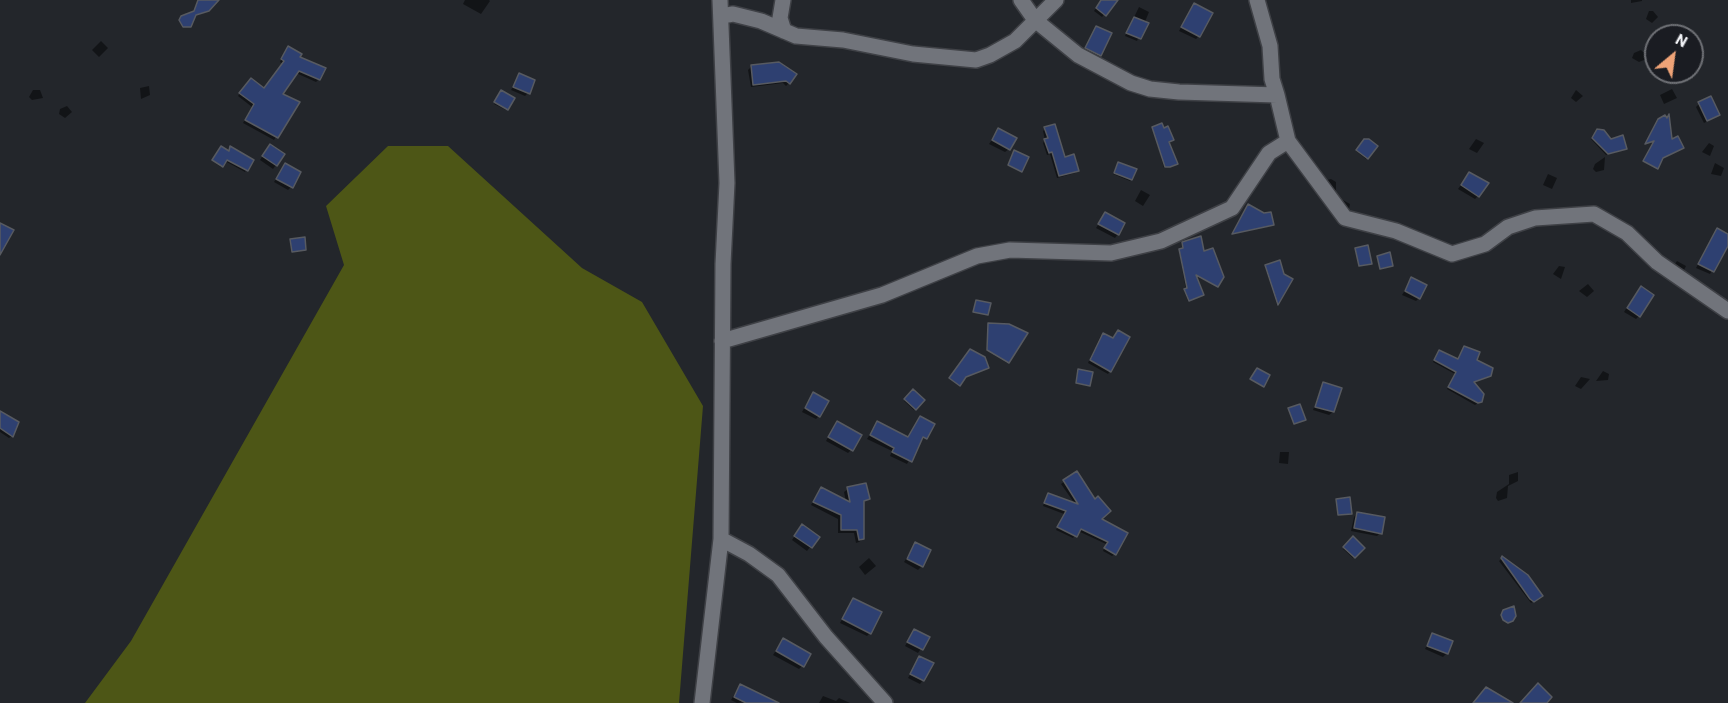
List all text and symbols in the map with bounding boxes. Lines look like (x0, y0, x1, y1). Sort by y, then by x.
north arrow (1644, 24, 1704, 84)
text: N (1673, 29, 1691, 50)

